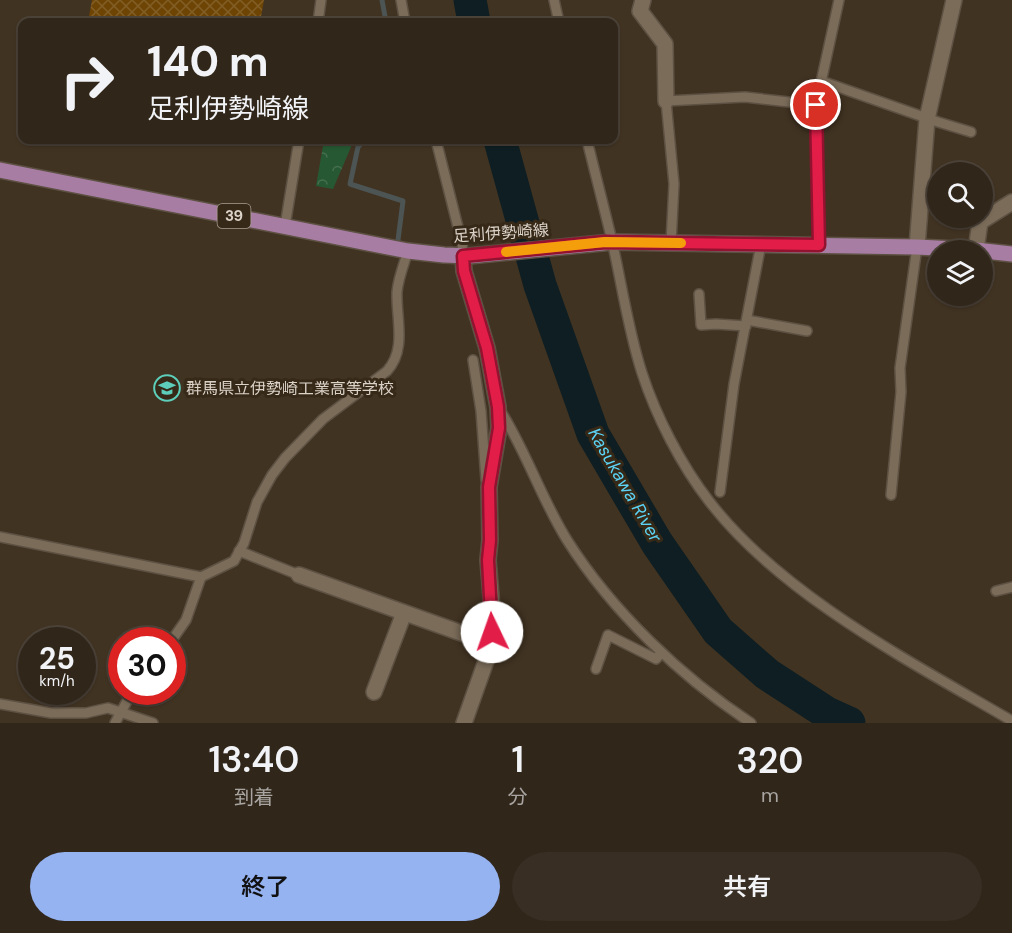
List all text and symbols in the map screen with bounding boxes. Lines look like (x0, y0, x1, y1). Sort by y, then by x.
text: 140 m (147, 34, 269, 89)
icon: right (48, 42, 126, 120)
pin (790, 79, 841, 130)
icon: arrive (799, 88, 832, 121)
text: 足利伊勢崎線 (147, 91, 309, 126)
map controls (927, 162, 993, 306)
button: search (927, 162, 993, 228)
road number: 39 (218, 204, 250, 228)
street label: 足利伊勢崎線 (452, 219, 550, 247)
button: layers (927, 240, 993, 306)
school or university icon: 群馬県立伊勢崎工業高等学校 (152, 373, 182, 403)
place label: 群馬県立伊勢崎工業高等学校 (186, 378, 394, 399)
water label: Kasukawa River (583, 423, 668, 548)
position arrow (460, 600, 524, 664)
speed limit sign: 30 (108, 627, 186, 705)
text: 25 (39, 639, 75, 678)
text: km/h (39, 671, 75, 691)
text: 13:40 (208, 736, 299, 783)
text: 1 (512, 736, 524, 783)
text: 320 (736, 737, 804, 784)
text: m (761, 782, 779, 808)
text: 到着 (234, 784, 274, 810)
text: 分 (508, 784, 528, 810)
button: 終了 (30, 852, 500, 921)
button: 共有 (512, 852, 982, 921)

